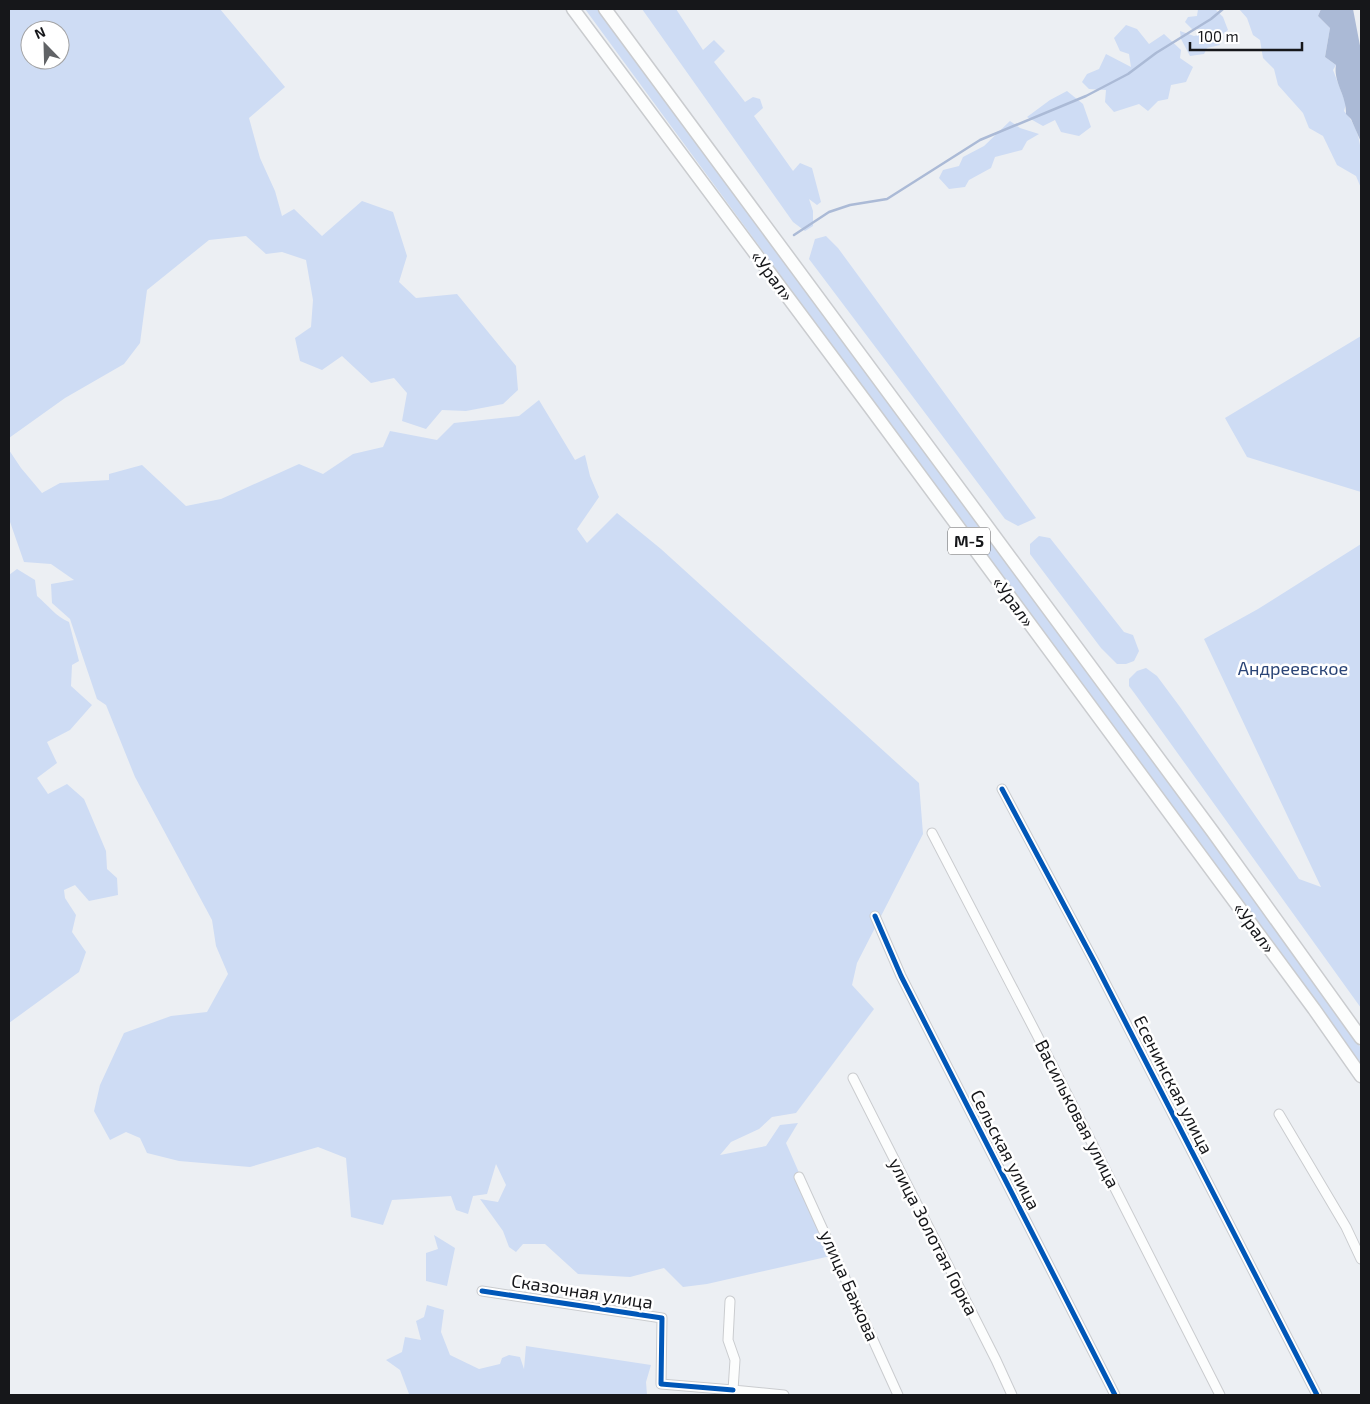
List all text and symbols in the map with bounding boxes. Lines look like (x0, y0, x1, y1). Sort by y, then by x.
north arrow (20, 20, 70, 70)
scale bar (1190, 20, 1302, 52)
text: N (32, 23, 48, 42)
text: 100 m (1198, 27, 1239, 45)
street label: «Урал» (747, 246, 799, 305)
road number: М-5 (948, 528, 990, 554)
street label: «Урал» (988, 572, 1040, 631)
park label: Андреевское (1238, 657, 1348, 679)
street label: «Урал» (1229, 898, 1281, 957)
street label: Есенинская улица (1129, 1012, 1218, 1157)
street label: Васильковая улица (1031, 1036, 1125, 1191)
street label: Сельская улица (966, 1086, 1046, 1213)
street label: улица Золотая Горка (885, 1154, 983, 1319)
street label: улица Бажова (816, 1227, 884, 1345)
street label: Сказочная улица (510, 1269, 655, 1313)

